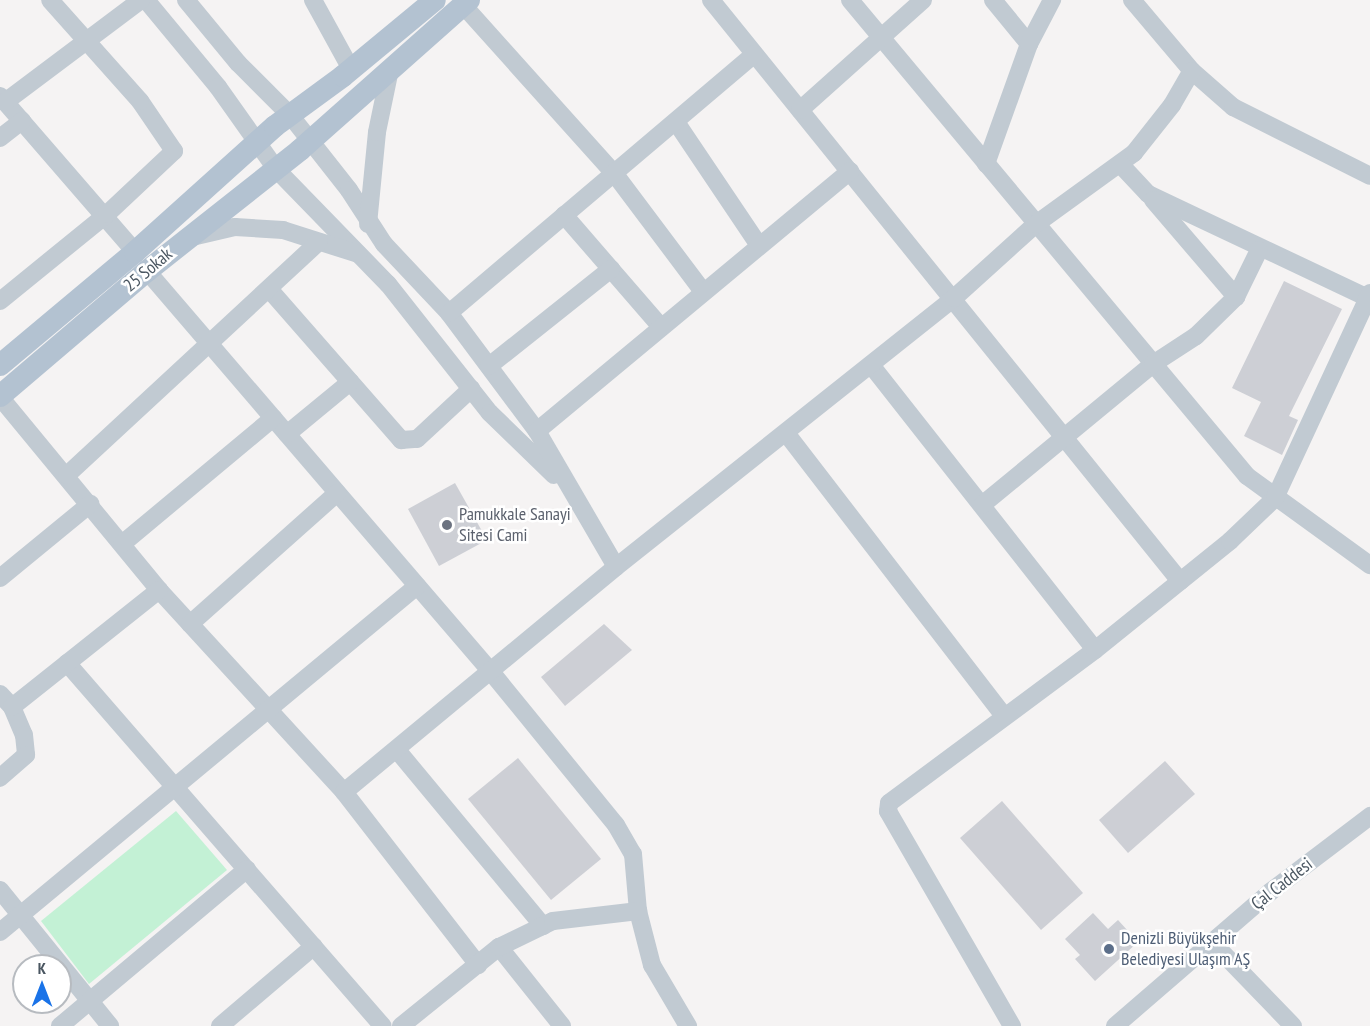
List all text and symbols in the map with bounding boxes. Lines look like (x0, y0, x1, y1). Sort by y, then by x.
street label: 25 Sokak (119, 244, 177, 296)
place label: Pamukkale Sanayi Sitesi Cami (459, 504, 571, 546)
marker: Pamukkale Sanayi Sitesi Cami (440, 518, 454, 532)
street label: Çal Caddesi (1247, 853, 1317, 915)
place label: Denizli Büyükşehir Belediyesi Ulaşım AŞ (1121, 928, 1251, 970)
marker: Denizli Büyükşehir Belediyesi Ulaşım AŞ (1102, 942, 1116, 956)
north arrow (12, 954, 72, 1014)
text: K (38, 958, 46, 978)

